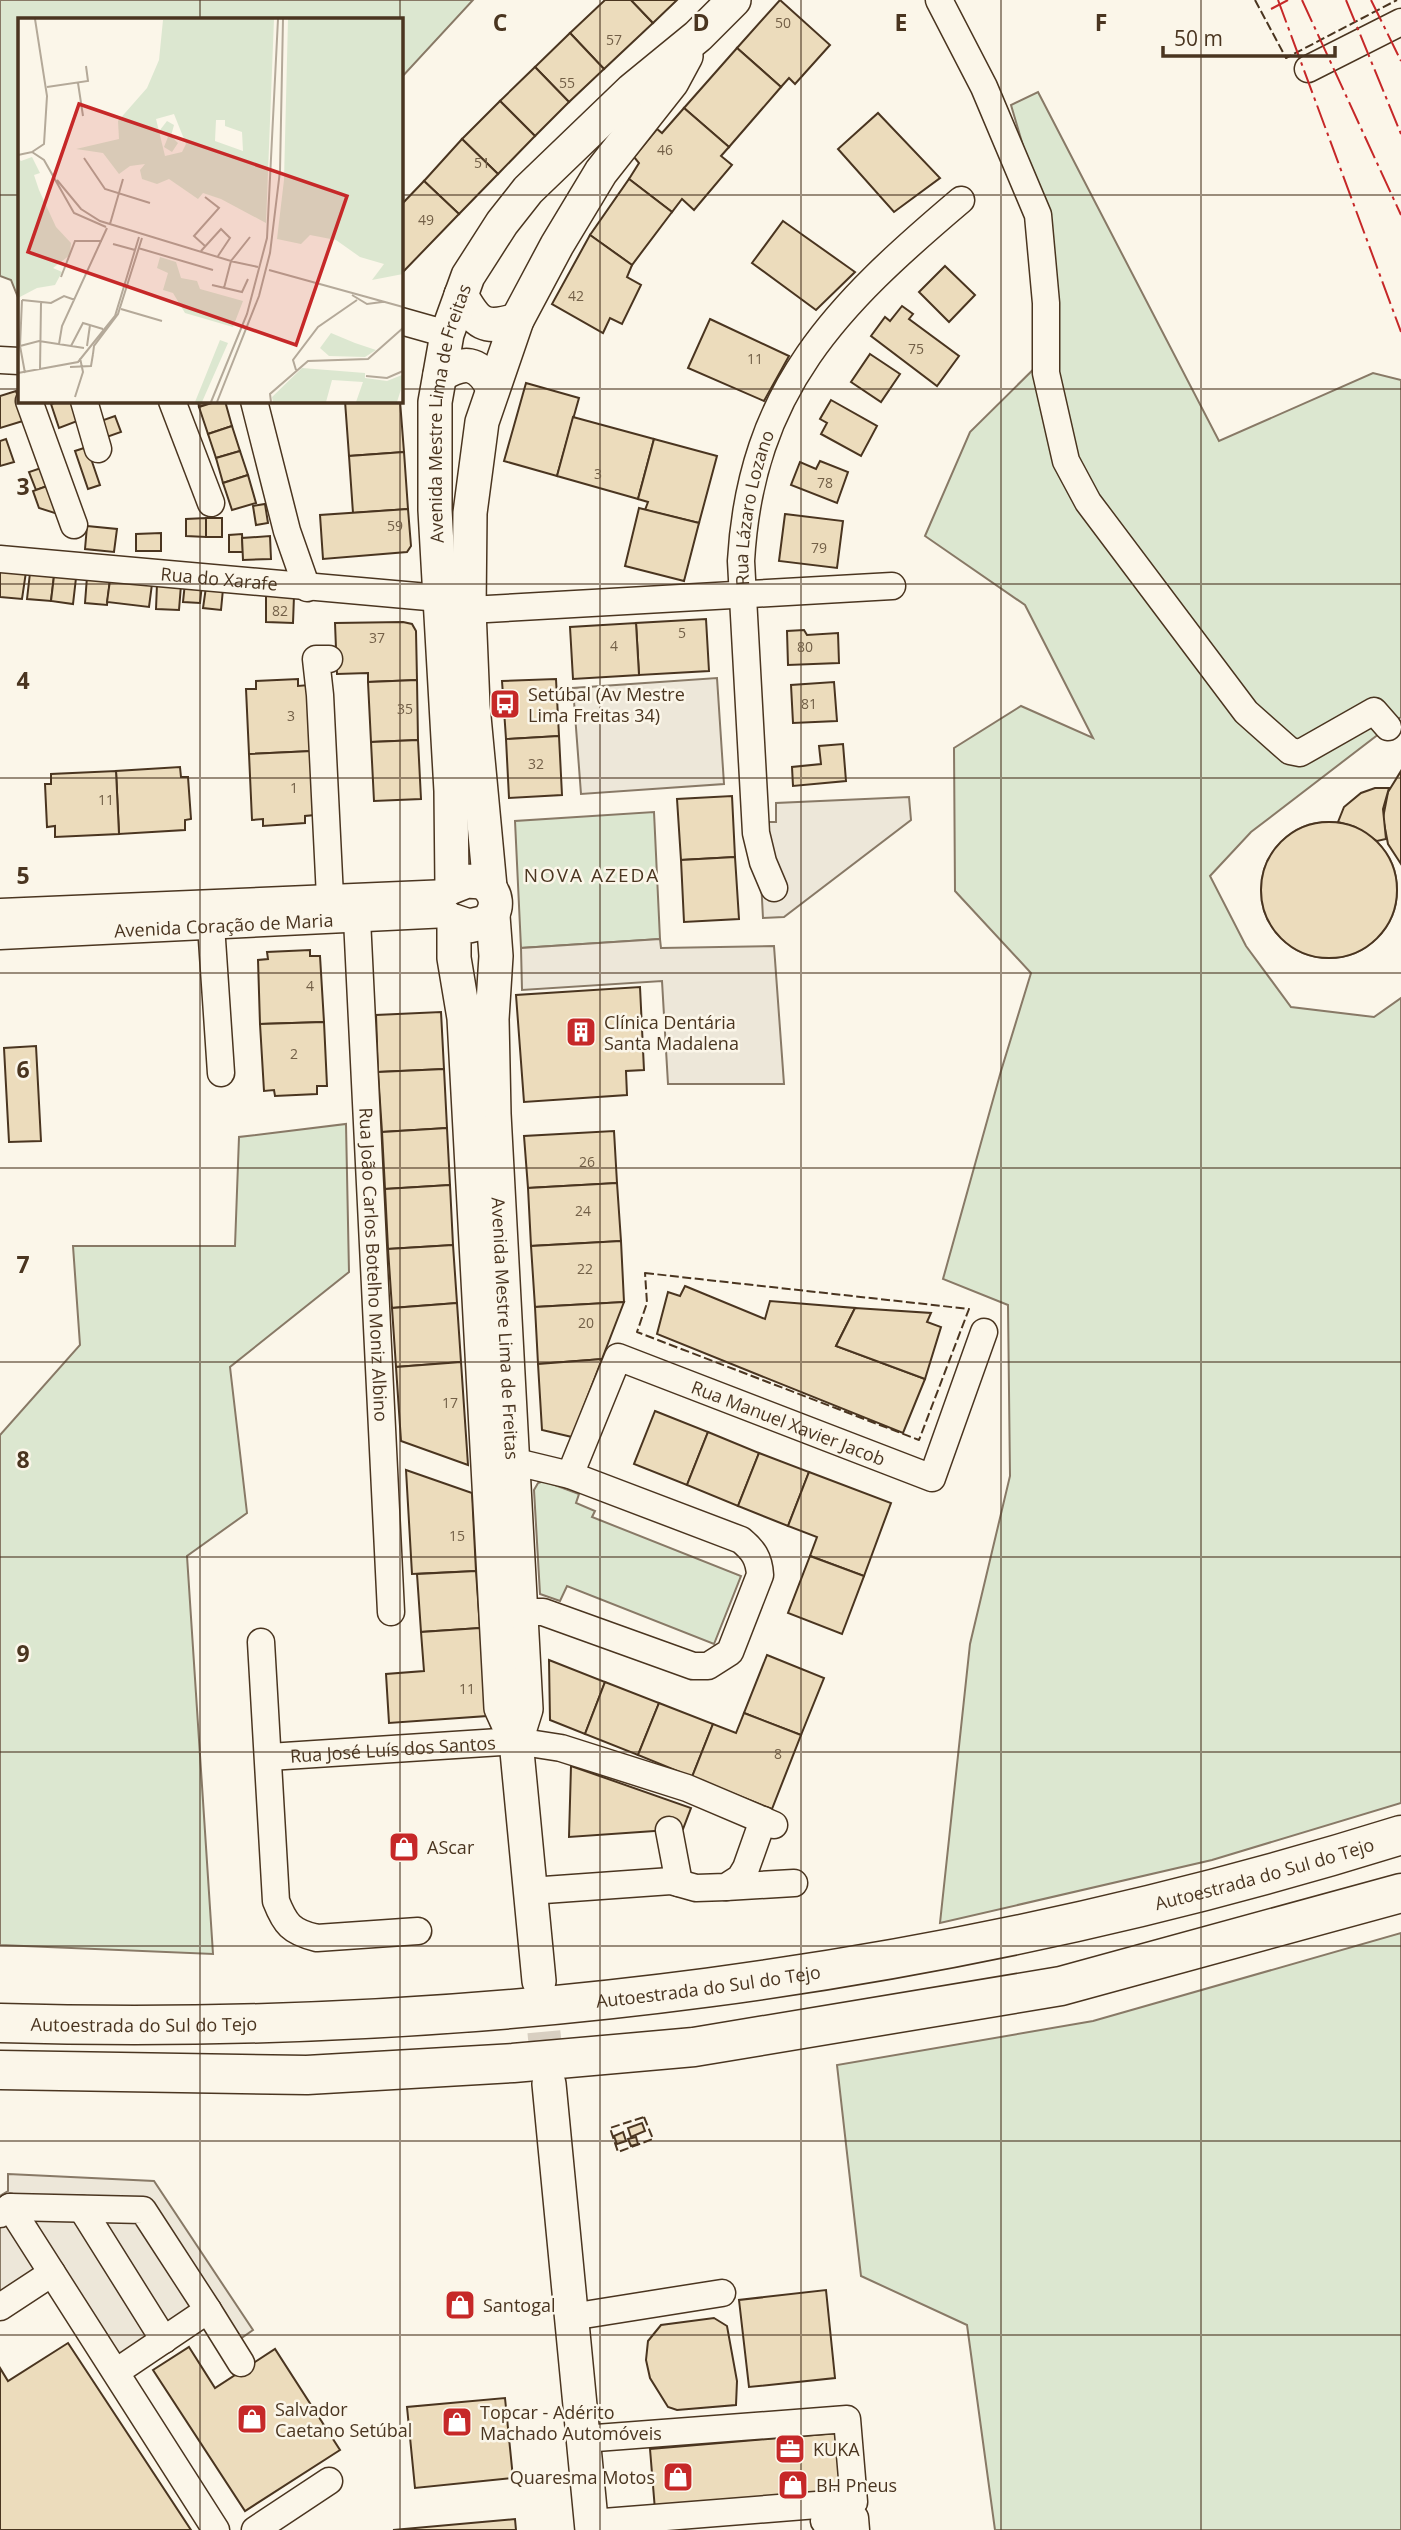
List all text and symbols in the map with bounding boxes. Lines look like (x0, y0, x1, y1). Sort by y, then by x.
text: C (493, 6, 507, 38)
text: D (692, 6, 710, 38)
text: E (895, 6, 907, 38)
text: F (1095, 6, 1107, 38)
house number: 50 (775, 13, 791, 32)
scale bar (1163, 14, 1334, 58)
inset map (18, 18, 402, 402)
text: 50 m (1174, 24, 1223, 52)
house number: 57 (606, 30, 622, 49)
house number: 55 (559, 73, 575, 92)
house number: 46 (657, 140, 673, 159)
house number: 51 (474, 153, 490, 172)
house number: 49 (418, 210, 434, 229)
street label: Avenida Mestre Lima de Freitas (423, 281, 476, 544)
house number: 42 (568, 286, 584, 305)
house number: 75 (908, 339, 924, 358)
house number: 11 (747, 349, 763, 368)
street label: Rua Lázaro Lozano (729, 426, 779, 586)
house number: 3 (594, 464, 602, 483)
text: 3 (16, 470, 30, 502)
house number: 78 (817, 473, 833, 492)
house number: 59 (387, 516, 403, 535)
house number: 79 (811, 538, 827, 557)
street label: Rua do Xarafe (160, 561, 279, 596)
house number: 82 (272, 601, 288, 620)
house number: 5 (678, 623, 686, 642)
house number: 37 (369, 628, 385, 647)
house number: 4 (610, 636, 618, 655)
house number: 80 (797, 637, 813, 656)
text: 4 (16, 664, 30, 696)
place label: Setúbal (Av Mestre Lima Freitas 34) (528, 682, 685, 727)
bus stop icon: Setúbal (Av Mestre Lima Freitas 34) (488, 687, 522, 721)
house number: 81 (801, 694, 817, 713)
house number: 35 (397, 699, 413, 718)
house number: 3 (287, 706, 295, 725)
house number: 32 (528, 754, 544, 773)
house number: 1 (290, 778, 298, 797)
house number: 11 (98, 790, 114, 809)
text: 5 (16, 859, 30, 891)
district label: NOVA AZEDA (524, 862, 660, 888)
street label: Avenida Coração de Maria (114, 908, 334, 942)
house number: 4 (306, 976, 314, 995)
place label: Clínica Dentária Santa Madalena (604, 1010, 739, 1055)
building icon: Clínica Dentária Santa Madalena (564, 1015, 598, 1049)
house number: 2 (290, 1044, 298, 1063)
text: 6 (16, 1053, 30, 1085)
street label: Rua João Carlos Botelho Moniz Albino (354, 1107, 394, 1422)
house number: 26 (579, 1152, 595, 1171)
street label: Avenida Mestre Lima de Freitas (486, 1197, 525, 1460)
house number: 24 (575, 1201, 591, 1220)
text: 7 (16, 1248, 30, 1280)
house number: 22 (577, 1259, 593, 1278)
house number: 20 (578, 1313, 594, 1332)
street label: Rua Manuel Xavier Jacob (688, 1374, 889, 1471)
house number: 17 (442, 1393, 458, 1412)
text: 8 (16, 1443, 30, 1475)
house number: 15 (449, 1526, 465, 1545)
text: 9 (16, 1637, 30, 1669)
house number: 11 (459, 1679, 475, 1698)
street label: Rua José Luís dos Santos (289, 1730, 496, 1768)
house number: 8 (774, 1744, 782, 1763)
shop icon: AScar (387, 1830, 421, 1864)
street label: Autoestrada do Sul do Tejo (1152, 1832, 1377, 1915)
place label: AScar (427, 1835, 475, 1859)
street label: Autoestrada do Sul do Tejo (595, 1959, 822, 2013)
street label: Autoestrada do Sul do Tejo (30, 2011, 258, 2037)
shop icon: Santogal (443, 2288, 477, 2322)
place label: Santogal (483, 2293, 555, 2317)
place label: Salvador Caetano Setúbal (275, 2397, 412, 2442)
place label: Topcar - Adérito Machado Automóveis (480, 2400, 662, 2445)
shop icon: Salvador Caetano Setúbal (235, 2402, 269, 2436)
shop icon: Topcar - Adérito Machado Automóveis (440, 2405, 474, 2439)
office icon: KUKA (773, 2432, 807, 2466)
place label: KUKA (813, 2437, 860, 2461)
shop icon: Quaresma Motos (661, 2460, 695, 2494)
place label: Quaresma Motos (510, 2465, 655, 2489)
shop icon: BH Pneus (776, 2468, 810, 2502)
place label: BH Pneus (816, 2473, 897, 2497)

